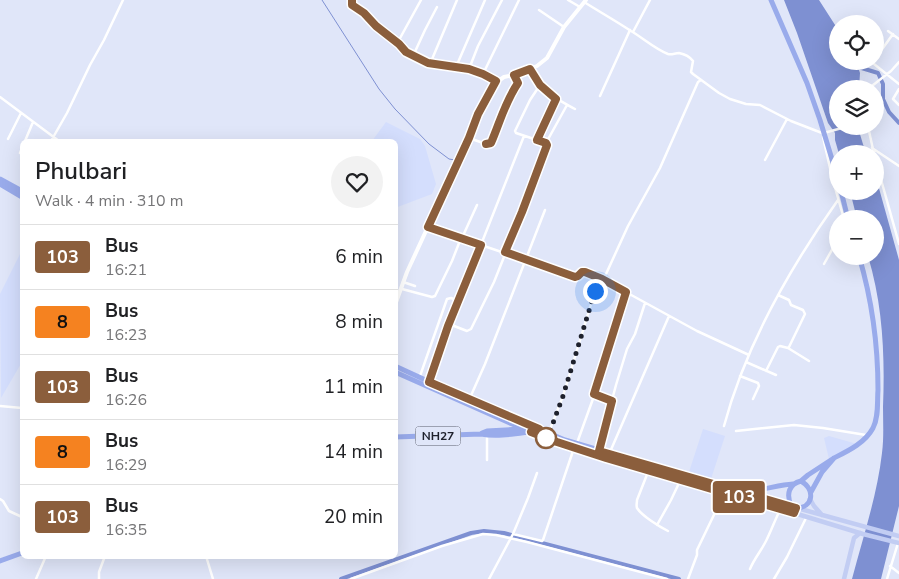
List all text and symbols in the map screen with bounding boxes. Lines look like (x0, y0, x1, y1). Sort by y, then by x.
map controls (829, 15, 884, 265)
button: locate (829, 15, 884, 70)
button: layers (829, 80, 884, 135)
button: + (829, 145, 884, 200)
text: Phulbari (35, 155, 127, 187)
button: heart (331, 156, 383, 208)
text: Walk · 4 min · 310 m (35, 190, 183, 212)
button: − (829, 210, 884, 265)
text: Bus (105, 233, 138, 259)
text: 6 min (335, 244, 383, 270)
text: 103 (46, 245, 79, 269)
text: 16:21 (105, 259, 147, 281)
your location (583, 279, 608, 304)
text: Bus (105, 298, 138, 324)
text: 8 min (335, 309, 383, 335)
text: 8 (57, 310, 68, 334)
text: 16:23 (105, 324, 147, 346)
text: Bus (105, 363, 138, 389)
text: 11 min (324, 374, 383, 400)
text: 103 (46, 375, 79, 399)
text: 16:26 (105, 389, 147, 411)
road number: NH27 (416, 426, 460, 446)
unlabelled marker (535, 427, 557, 449)
text: Bus (105, 428, 138, 454)
text: 14 min (324, 439, 383, 465)
text: 8 (57, 440, 68, 464)
text: 16:29 (105, 454, 147, 476)
line badge: 103 (710, 481, 768, 513)
text: 103 (723, 485, 755, 509)
text: Bus (105, 493, 138, 519)
text: 20 min (324, 504, 383, 530)
text: 103 (46, 505, 79, 529)
text: 16:35 (105, 519, 147, 541)

